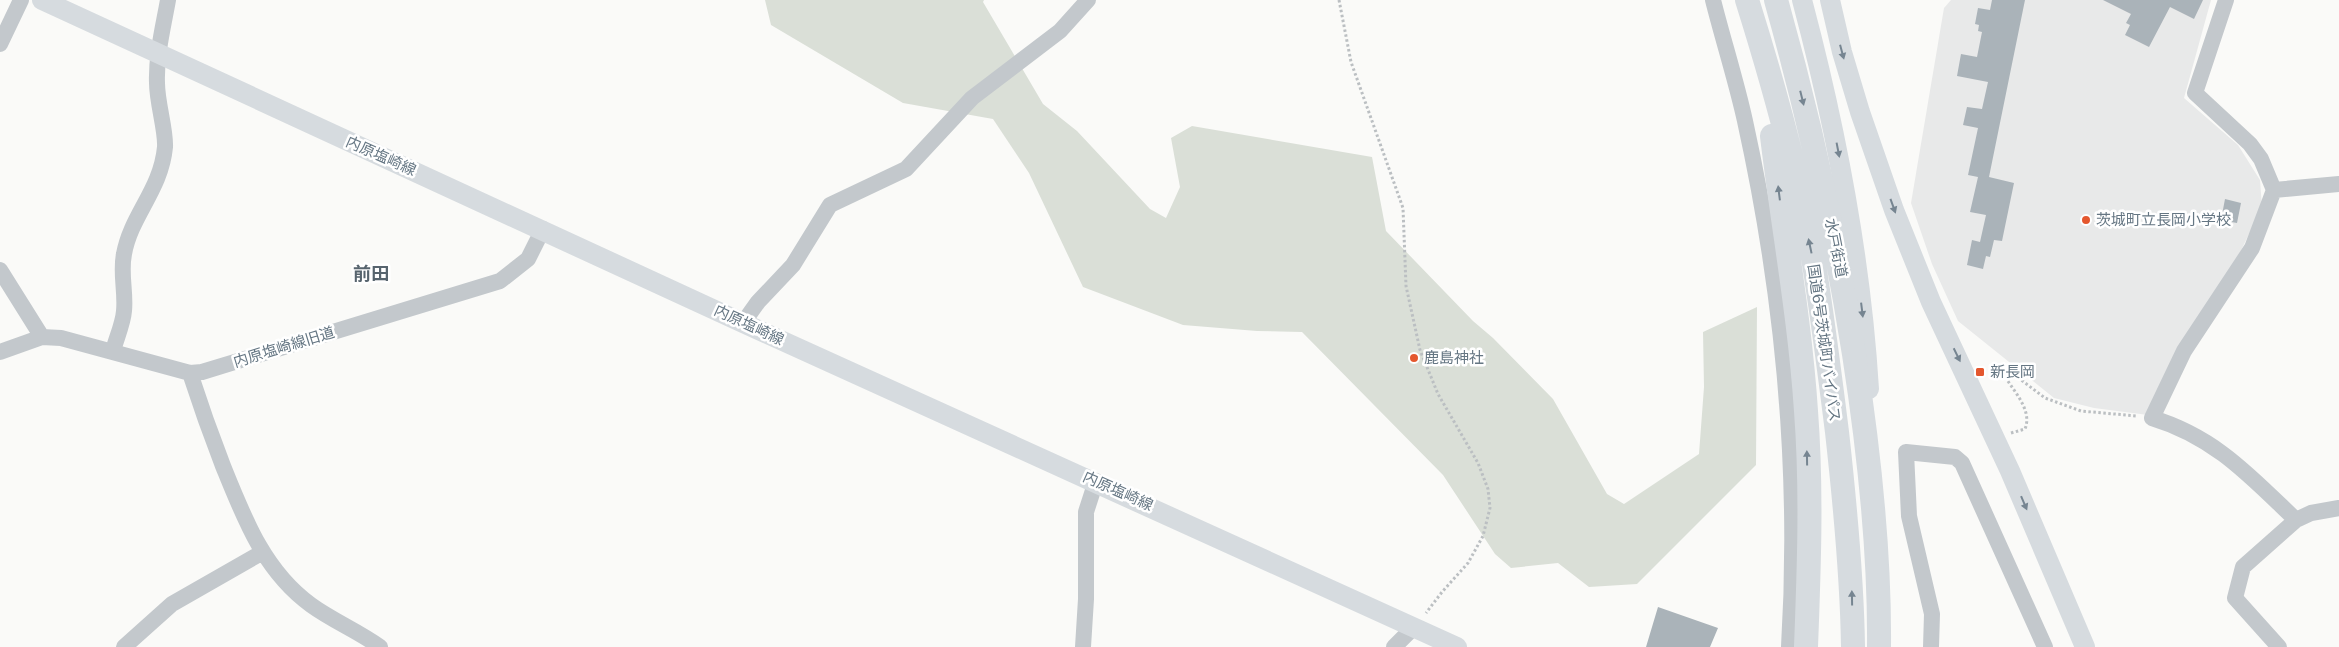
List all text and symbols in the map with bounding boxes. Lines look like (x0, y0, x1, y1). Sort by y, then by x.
one-way arrow (1838, 44, 1846, 59)
one-way arrow (1798, 90, 1806, 105)
street label: 内原塩崎線 (343, 133, 419, 179)
one-way arrow (1834, 142, 1842, 158)
one-way arrow (1775, 184, 1783, 200)
one-way arrow (1889, 199, 1897, 214)
place label: 茨城町立長岡小学校 (2096, 211, 2231, 228)
marker: 茨城町立長岡小学校 (2080, 214, 2092, 226)
street label: 水戸街道 (1822, 217, 1851, 279)
one-way arrow (1806, 238, 1814, 254)
district label: 前田 (353, 263, 389, 284)
street label: 国道6号茨城町バイパス (1805, 263, 1844, 423)
street label: 内原塩崎線 (712, 301, 787, 348)
one-way arrow (1858, 302, 1866, 318)
street label: 内原塩崎線旧道 (231, 323, 337, 370)
one-way arrow (1953, 348, 1961, 362)
place label: 鹿島神社 (1424, 349, 1484, 366)
marker: 鹿島神社 (1408, 352, 1420, 364)
place label: 新長岡 (1990, 363, 2035, 380)
marker: 新長岡 (1974, 366, 1986, 378)
one-way arrow (1803, 450, 1811, 466)
street label: 内原塩崎線 (1080, 468, 1156, 514)
one-way arrow (2020, 496, 2028, 510)
one-way arrow (1848, 590, 1856, 606)

